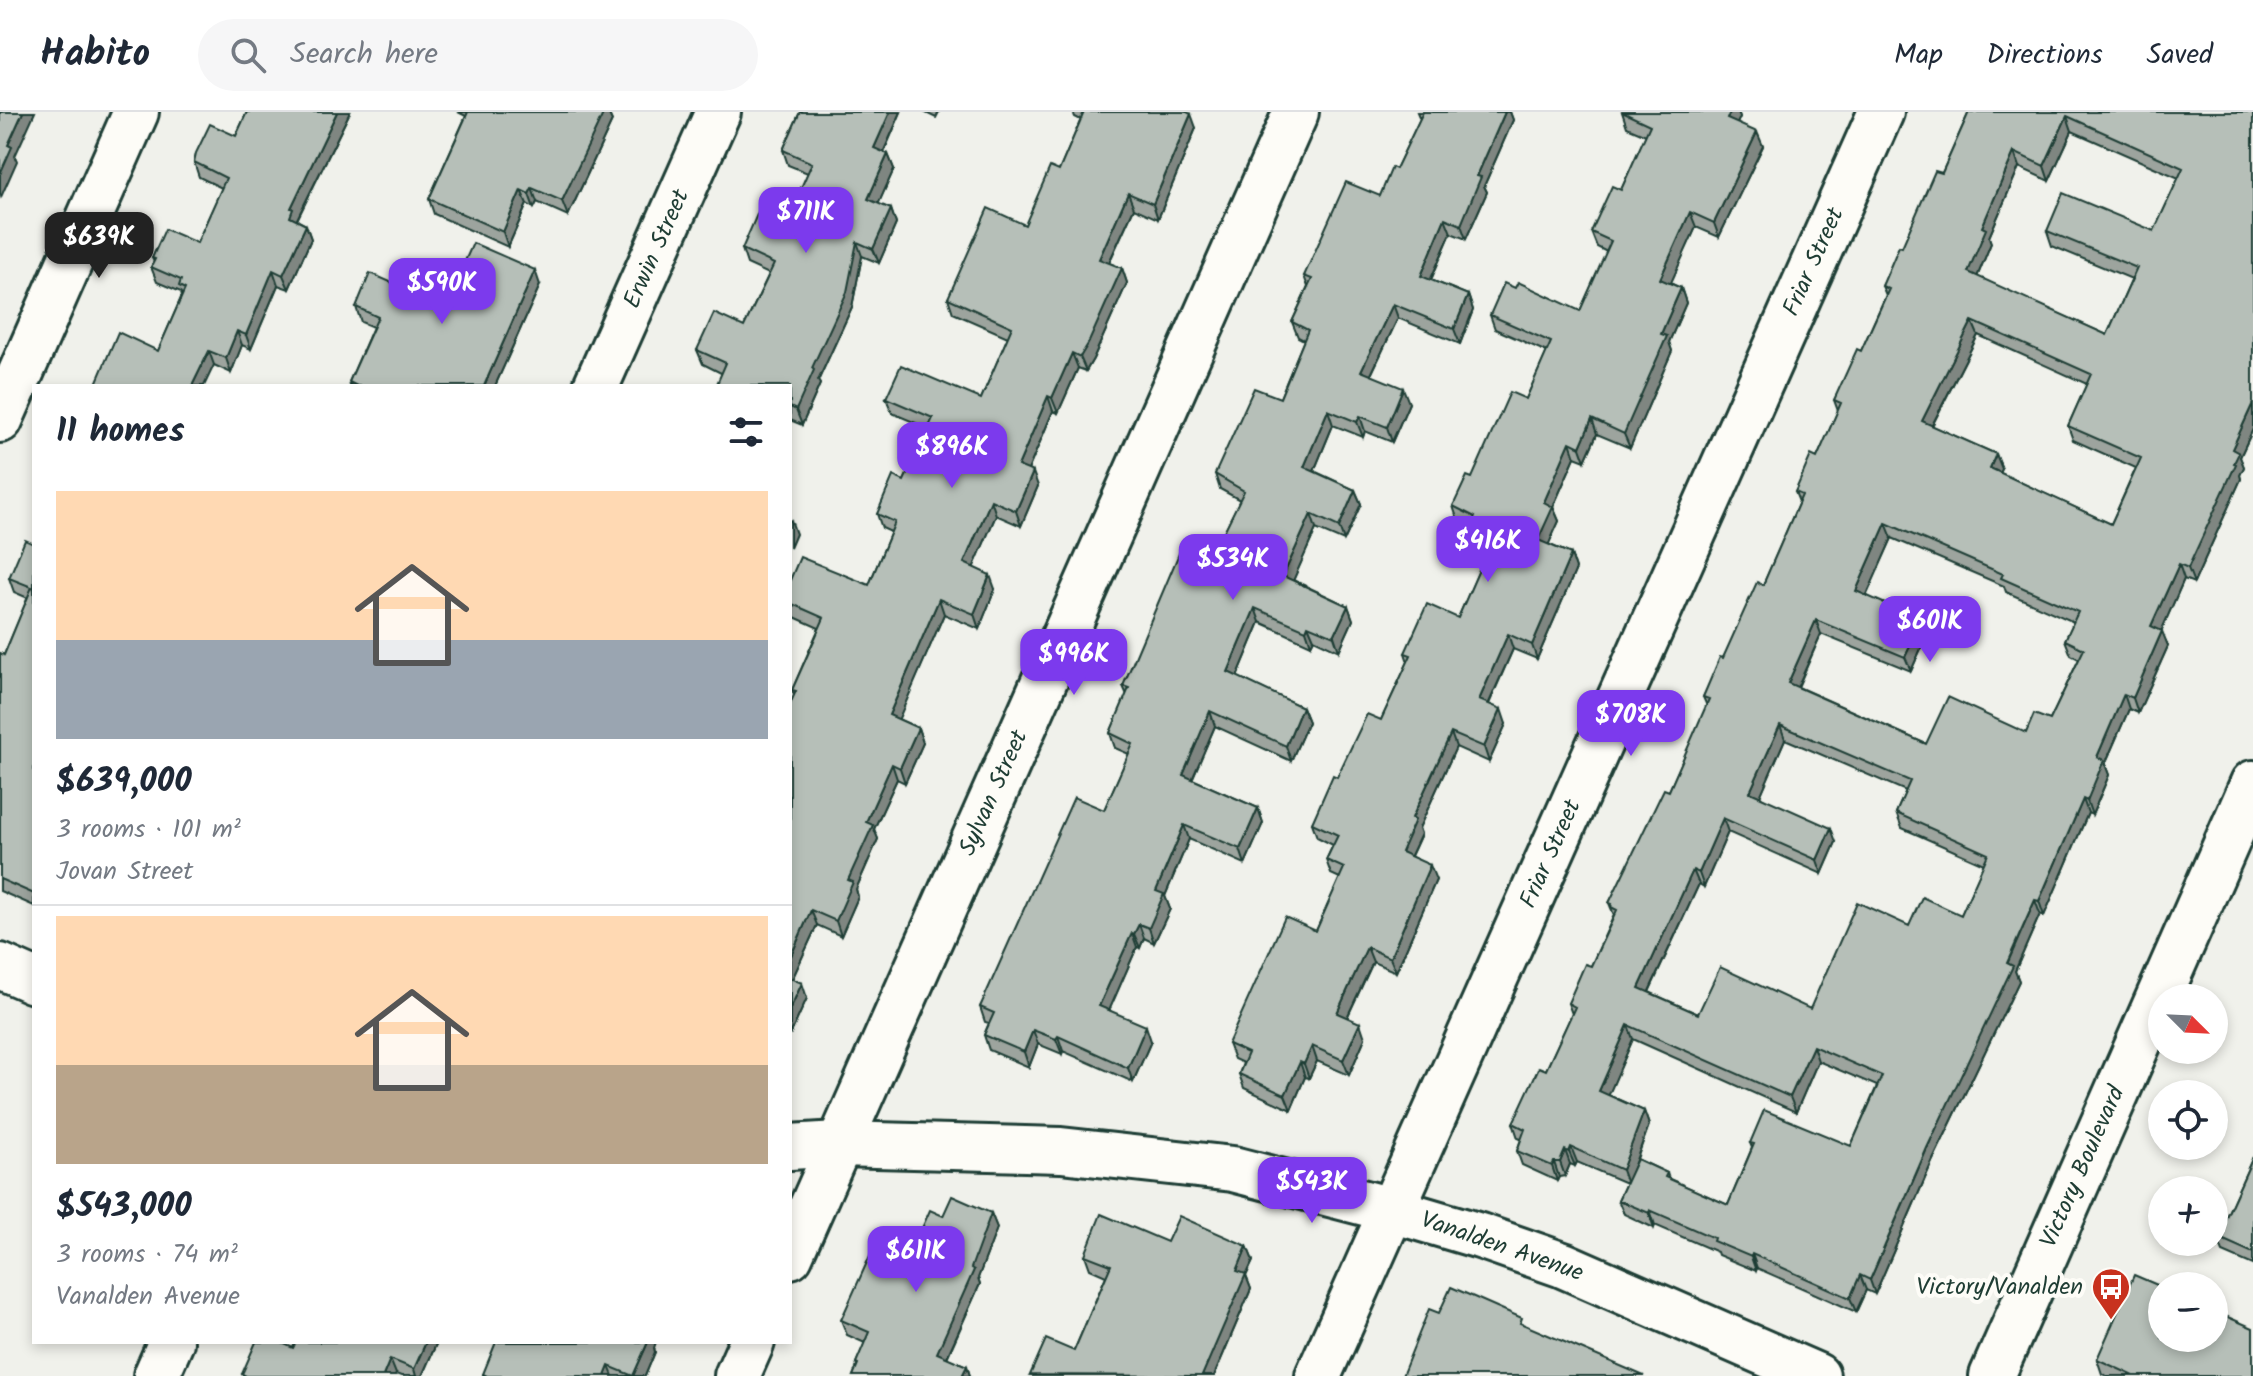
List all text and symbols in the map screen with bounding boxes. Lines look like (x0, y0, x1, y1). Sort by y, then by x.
search box (198, 19, 758, 91)
text: Habito (40, 25, 150, 85)
text: Search here (290, 31, 438, 79)
icon: search (226, 33, 270, 77)
text: Map (1894, 33, 1943, 78)
text: Directions (1987, 33, 2103, 78)
text: Saved (2147, 33, 2213, 78)
street label: Erwin Street (613, 182, 701, 315)
pin: $711K (750, 187, 862, 255)
text: $711K (776, 192, 836, 234)
street label: Friar Street (1773, 200, 1856, 323)
pin: $639K (43, 212, 155, 280)
text: $639K (63, 217, 135, 259)
pin: $590K (386, 258, 498, 326)
text: $590K (407, 263, 477, 305)
text: 11 homes (56, 405, 185, 459)
icon: filters (724, 410, 768, 454)
pin: $896K (896, 422, 1008, 490)
text: $896K (915, 427, 989, 469)
pin: $416K (1432, 516, 1544, 584)
text: $416K (1454, 521, 1522, 563)
pin: $534K (1177, 534, 1289, 602)
text: $534K (1197, 539, 1269, 581)
icon: home (340, 543, 484, 687)
pin: $601K (1874, 596, 1986, 664)
text: $601K (1897, 601, 1963, 643)
pin: $996K (1018, 629, 1130, 697)
text: $996K (1038, 634, 1110, 676)
pin: $708K (1575, 690, 1687, 758)
text: $708K (1595, 695, 1667, 737)
street label: Sylvan Street (949, 723, 1039, 862)
text: $639,000 (56, 755, 192, 809)
street label: Friar Street (1510, 792, 1593, 915)
text: 3 rooms · 101 m² (56, 809, 241, 851)
text: Jovan Street (56, 851, 193, 893)
icon: home (340, 968, 484, 1112)
north arrow (2148, 984, 2228, 1064)
map controls (2148, 984, 2228, 1352)
street label: Victory Boulevard (2030, 1079, 2137, 1254)
button: locate (2148, 1080, 2228, 1160)
pin: $543K (1256, 1157, 1368, 1225)
text: $543K (1276, 1162, 1348, 1204)
button: + (2148, 1176, 2228, 1256)
text: $543,000 (56, 1180, 192, 1234)
street label: Vanalden Avenue (1415, 1201, 1589, 1293)
pin: $611K (860, 1226, 972, 1294)
text: $611K (886, 1231, 946, 1273)
text: 3 rooms · 74 m² (56, 1234, 238, 1276)
bus stop icon: Victory/Vanalden (2090, 1266, 2132, 1321)
place label: Victory/Vanalden (1916, 1268, 2083, 1307)
button: − (2148, 1272, 2228, 1352)
text: Vanalden Avenue (56, 1276, 240, 1318)

